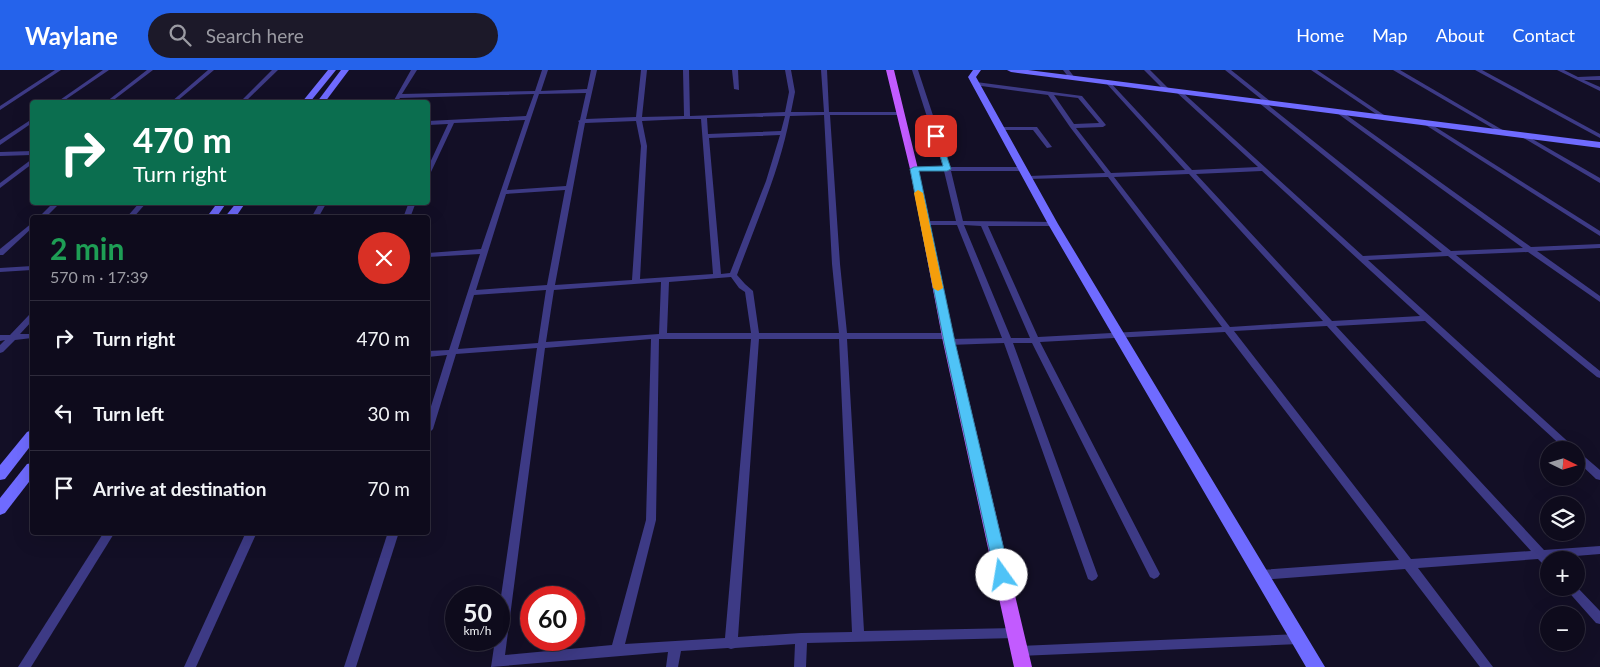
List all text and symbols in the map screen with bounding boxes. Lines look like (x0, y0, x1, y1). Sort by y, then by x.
search box (148, 13, 498, 58)
text: Waylane (25, 21, 118, 50)
icon: search (166, 21, 194, 49)
text: Search here (206, 24, 304, 47)
text: Home (1296, 24, 1344, 46)
text: Map (1372, 24, 1408, 46)
text: About (1436, 24, 1485, 46)
text: Contact (1513, 24, 1575, 46)
pin (915, 115, 957, 157)
text: 470 m (133, 118, 232, 160)
icon: right (50, 120, 115, 185)
icon: arrive (922, 122, 950, 150)
text: Turn right (133, 160, 227, 187)
text: 2 min (50, 230, 124, 266)
button: close (358, 232, 410, 284)
text: 570 m · 17:39 (50, 267, 149, 286)
icon: right (50, 324, 78, 352)
text: Turn right (93, 327, 175, 350)
text: 470 m (356, 327, 410, 350)
icon: left (50, 399, 78, 427)
text: Turn left (93, 402, 164, 425)
text: 30 m (367, 402, 410, 425)
north arrow (1540, 441, 1585, 486)
map controls (1540, 441, 1585, 651)
icon: arrive (50, 474, 78, 502)
text: Arrive at destination (93, 477, 266, 500)
text: 70 m (367, 477, 410, 500)
button: layers (1540, 496, 1585, 541)
position arrow (975, 548, 1027, 600)
button: + (1540, 551, 1585, 596)
speed limit sign: 60 (520, 586, 585, 651)
text: 50 (463, 597, 492, 627)
button: − (1540, 606, 1585, 651)
text: km/h (463, 623, 492, 638)

